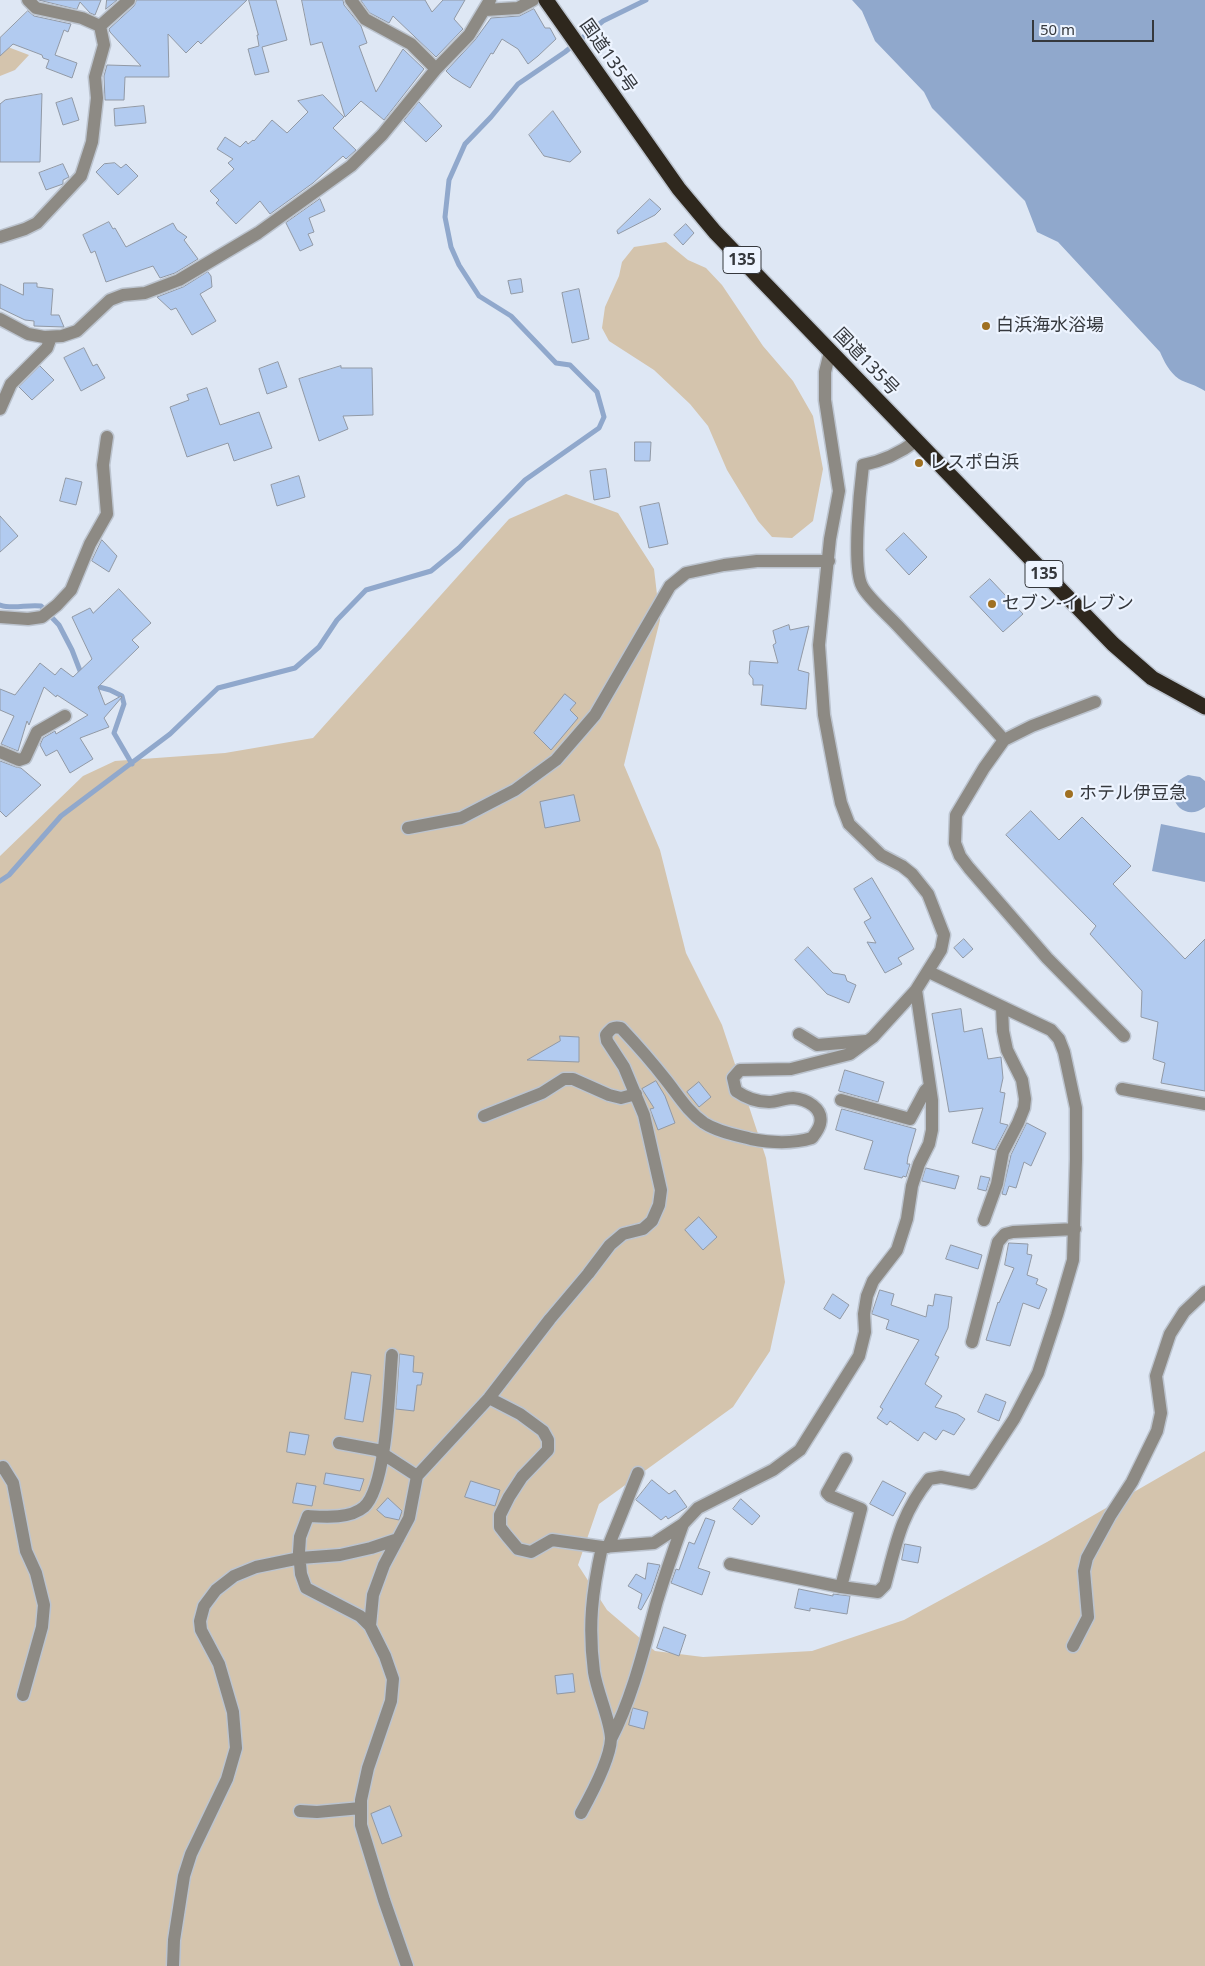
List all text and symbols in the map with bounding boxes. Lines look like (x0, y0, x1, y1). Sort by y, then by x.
scale bar (1035, 10, 1158, 42)
street label: 国道135号 (575, 15, 641, 97)
text: 50 m (1040, 19, 1075, 39)
road number: 135 (723, 246, 761, 274)
place label: 白浜海水浴場 (996, 315, 1104, 337)
marker: 白浜海水浴場 (980, 320, 992, 332)
street label: 国道135号 (829, 324, 903, 400)
place label: レスポ白浜 (929, 452, 1019, 474)
marker: レスポ白浜 (913, 457, 925, 469)
road number: 135 (1025, 560, 1063, 588)
place label: セブン-イレブン (1002, 593, 1134, 615)
marker: セブン-イレブン (986, 598, 998, 610)
place label: ホテル伊豆急 (1079, 783, 1187, 805)
marker: ホテル伊豆急 (1063, 788, 1075, 800)

